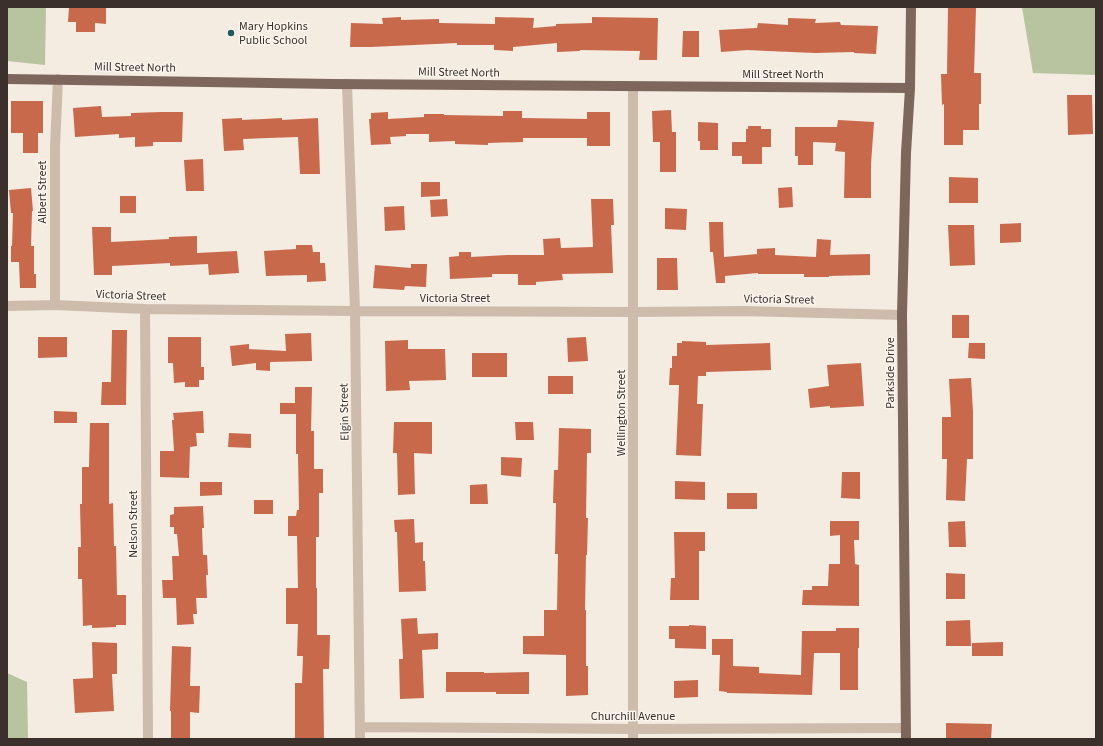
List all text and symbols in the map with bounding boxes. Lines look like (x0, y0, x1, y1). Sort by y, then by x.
place label: Mary Hopkins Public School (239, 18, 308, 49)
marker: Mary Hopkins Public School (226, 28, 236, 38)
street label: Mill Street North (94, 58, 176, 77)
street label: Mill Street North (418, 63, 500, 82)
street label: Mill Street North (742, 66, 824, 83)
street label: Albert Street (34, 161, 51, 223)
street label: Victoria Street (95, 286, 167, 305)
street label: Victoria Street (420, 290, 490, 307)
street label: Victoria Street (744, 290, 814, 309)
street label: Parkside Drive (882, 337, 899, 409)
street label: Wellington Street (613, 370, 630, 456)
street label: Elgin Street (336, 383, 353, 441)
street label: Nelson Street (125, 490, 142, 558)
street label: Churchill Avenue (591, 708, 675, 725)

